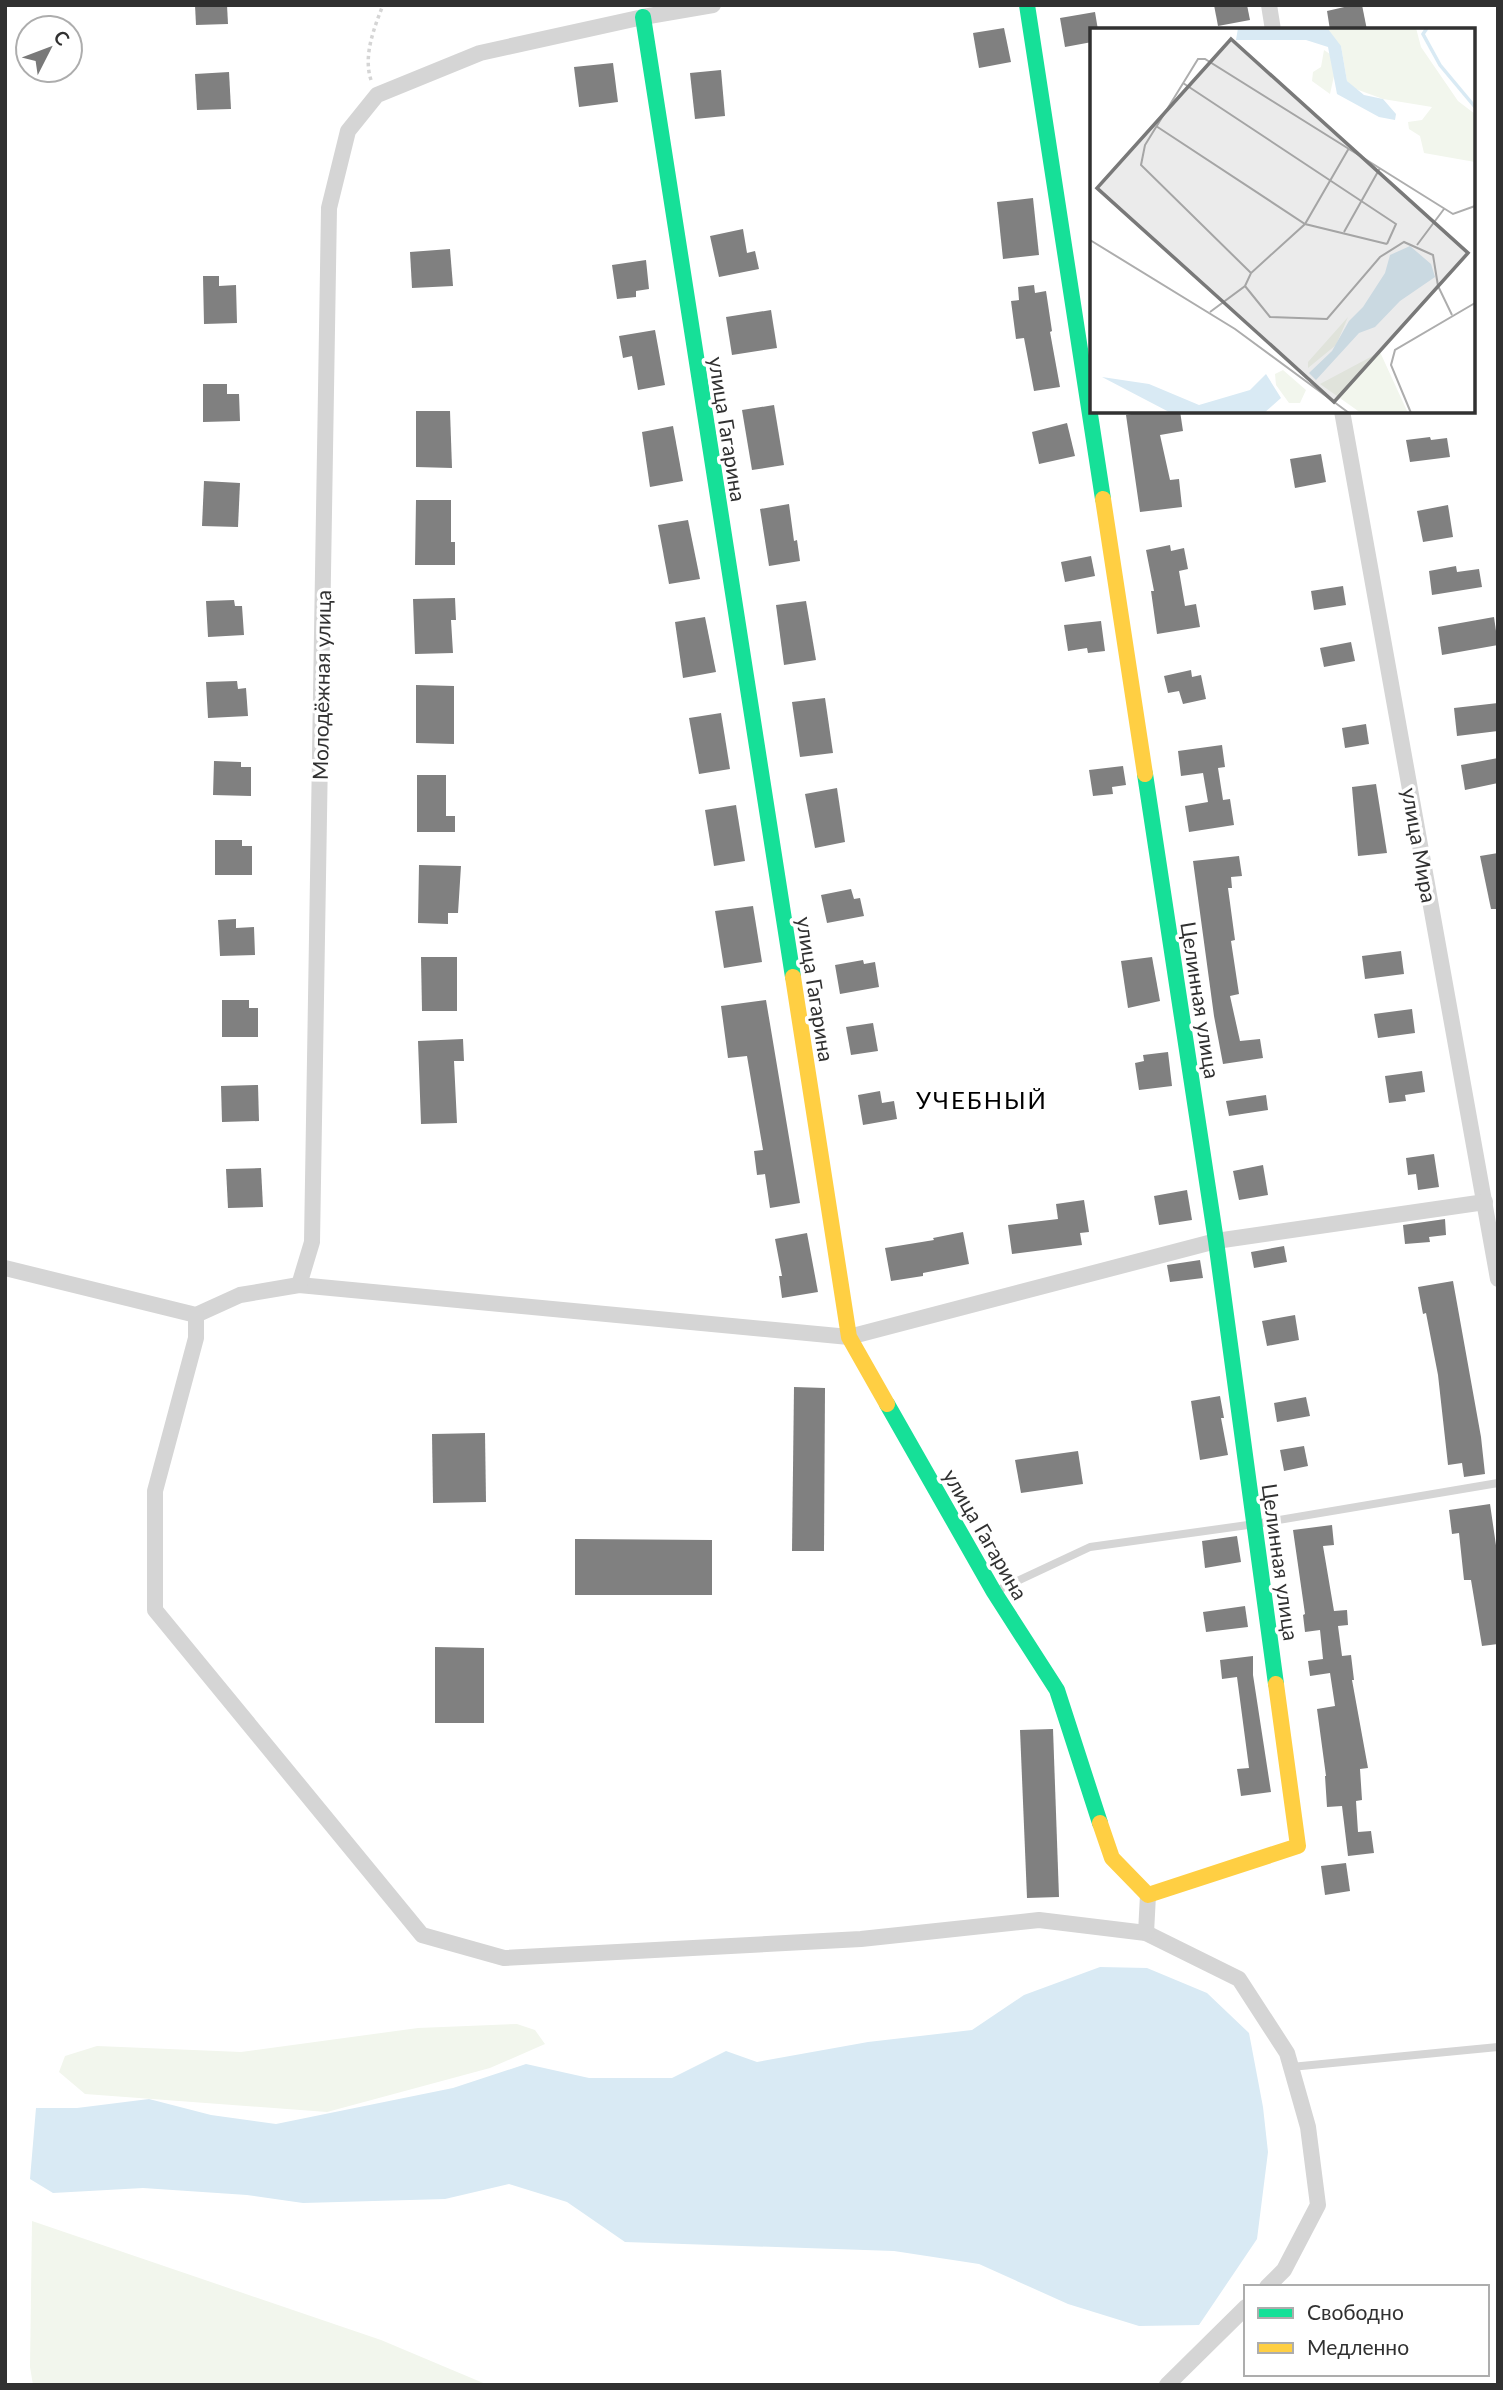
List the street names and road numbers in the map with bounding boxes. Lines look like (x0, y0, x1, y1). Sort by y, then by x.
street label: улица Гагарина (704, 355, 752, 503)
street label: Молодёжная улица (307, 590, 335, 780)
street label: улица Мира (1398, 786, 1442, 904)
street label: улица Гагарина (792, 915, 840, 1063)
street label: Целинная улица (1176, 920, 1226, 1080)
street label: улица Гагарина (939, 1464, 1033, 1604)
street label: Целинная улица (1258, 1482, 1304, 1642)

